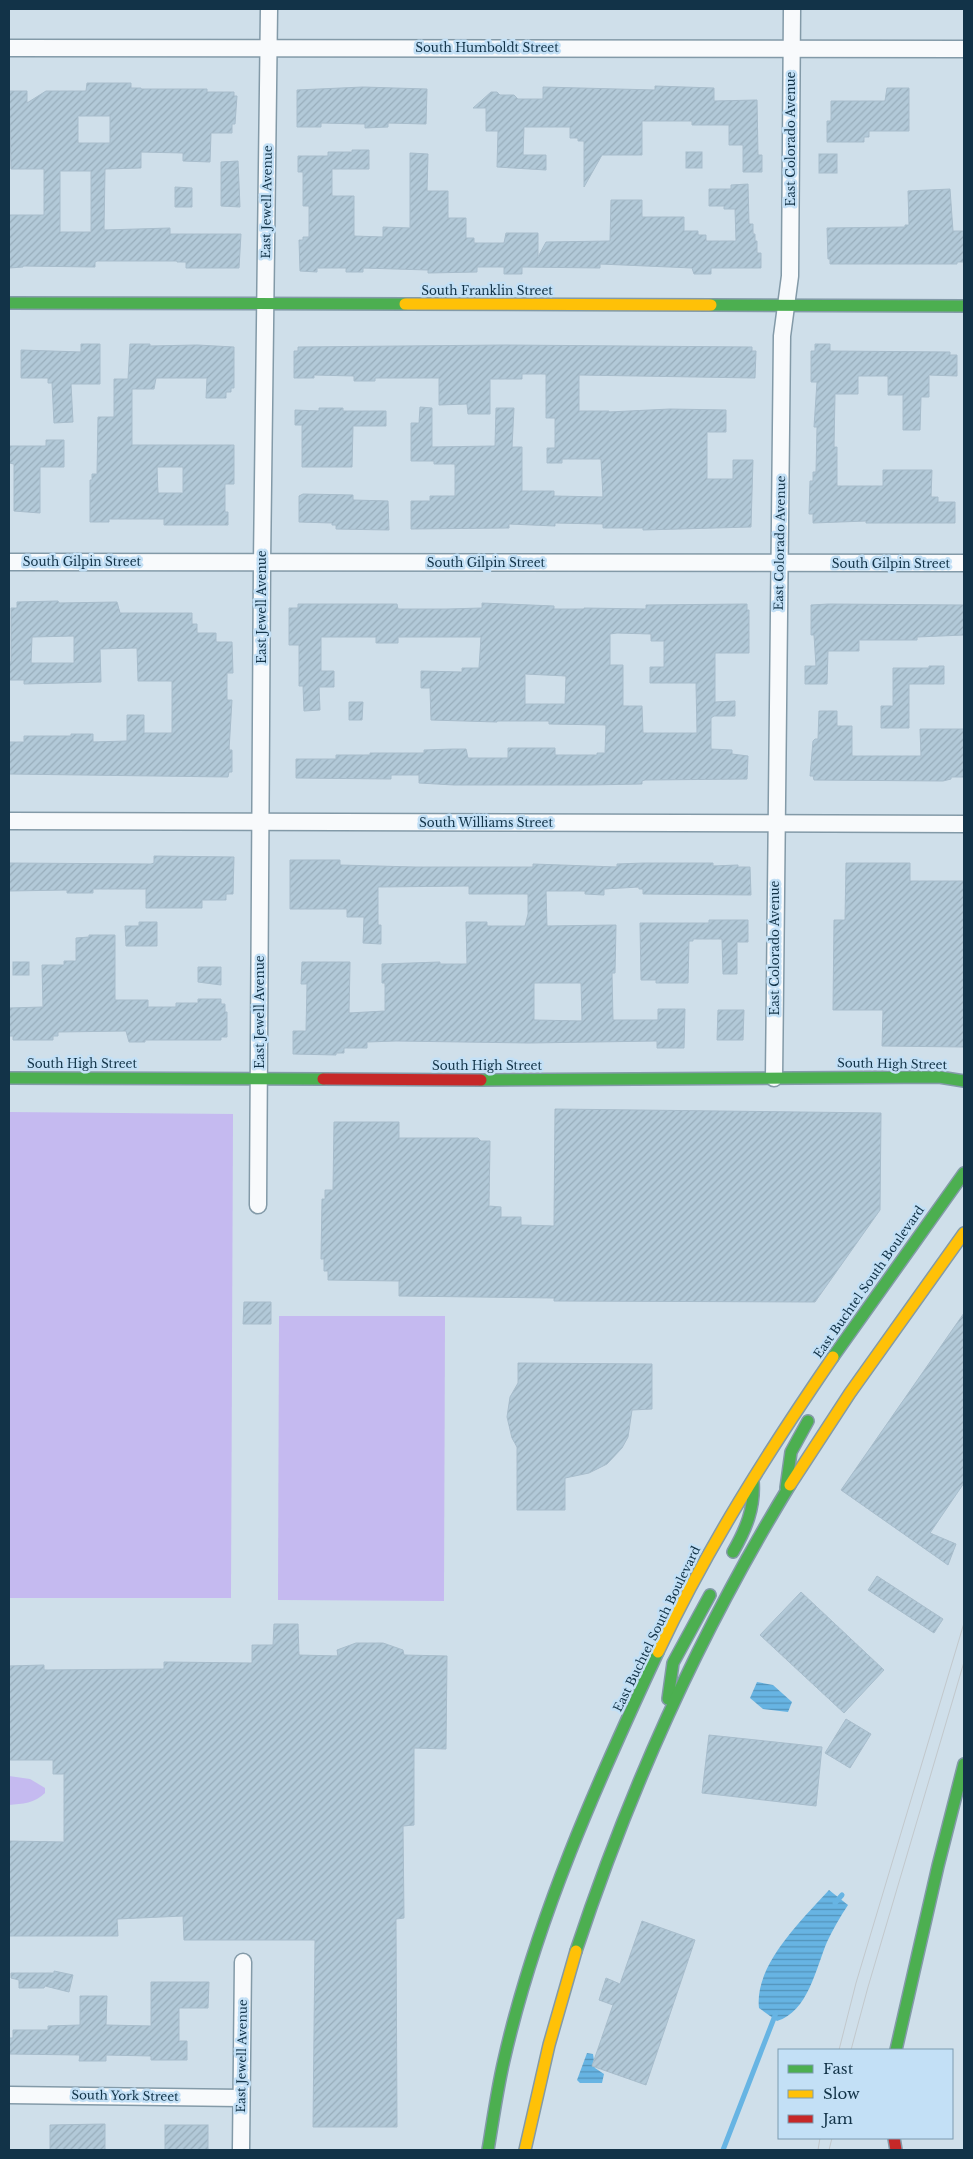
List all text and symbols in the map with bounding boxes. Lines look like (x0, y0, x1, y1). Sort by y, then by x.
street label: South Humboldt Street (415, 40, 559, 55)
street label: East Colorado Avenue (783, 71, 798, 207)
street label: East Jewell Avenue (258, 145, 275, 259)
street label: South Franklin Street (421, 283, 553, 298)
street label: East Colorado Avenue (771, 475, 788, 611)
street label: East Jewell Avenue (254, 550, 269, 664)
street label: South Gilpin Street (23, 554, 142, 569)
street label: South Gilpin Street (427, 555, 546, 570)
street label: South Gilpin Street (832, 556, 951, 571)
street label: South Williams Street (419, 815, 553, 830)
street label: East Colorado Avenue (767, 880, 782, 1016)
street label: East Jewell Avenue (252, 955, 267, 1069)
street label: South High Street (837, 1055, 948, 1072)
street label: South High Street (27, 1056, 137, 1071)
street label: South High Street (432, 1058, 542, 1073)
street label: East Buchtel South Boulevard (810, 1203, 927, 1361)
street label: East Buchtel South Boulevard (610, 1543, 703, 1714)
street label: East Jewell Avenue (233, 1999, 250, 2113)
legend (778, 2049, 953, 2139)
text: Fast (823, 2059, 854, 2078)
text: Slow (823, 2084, 860, 2103)
street label: South York Street (71, 2087, 179, 2104)
text: Jam (821, 2109, 853, 2128)

